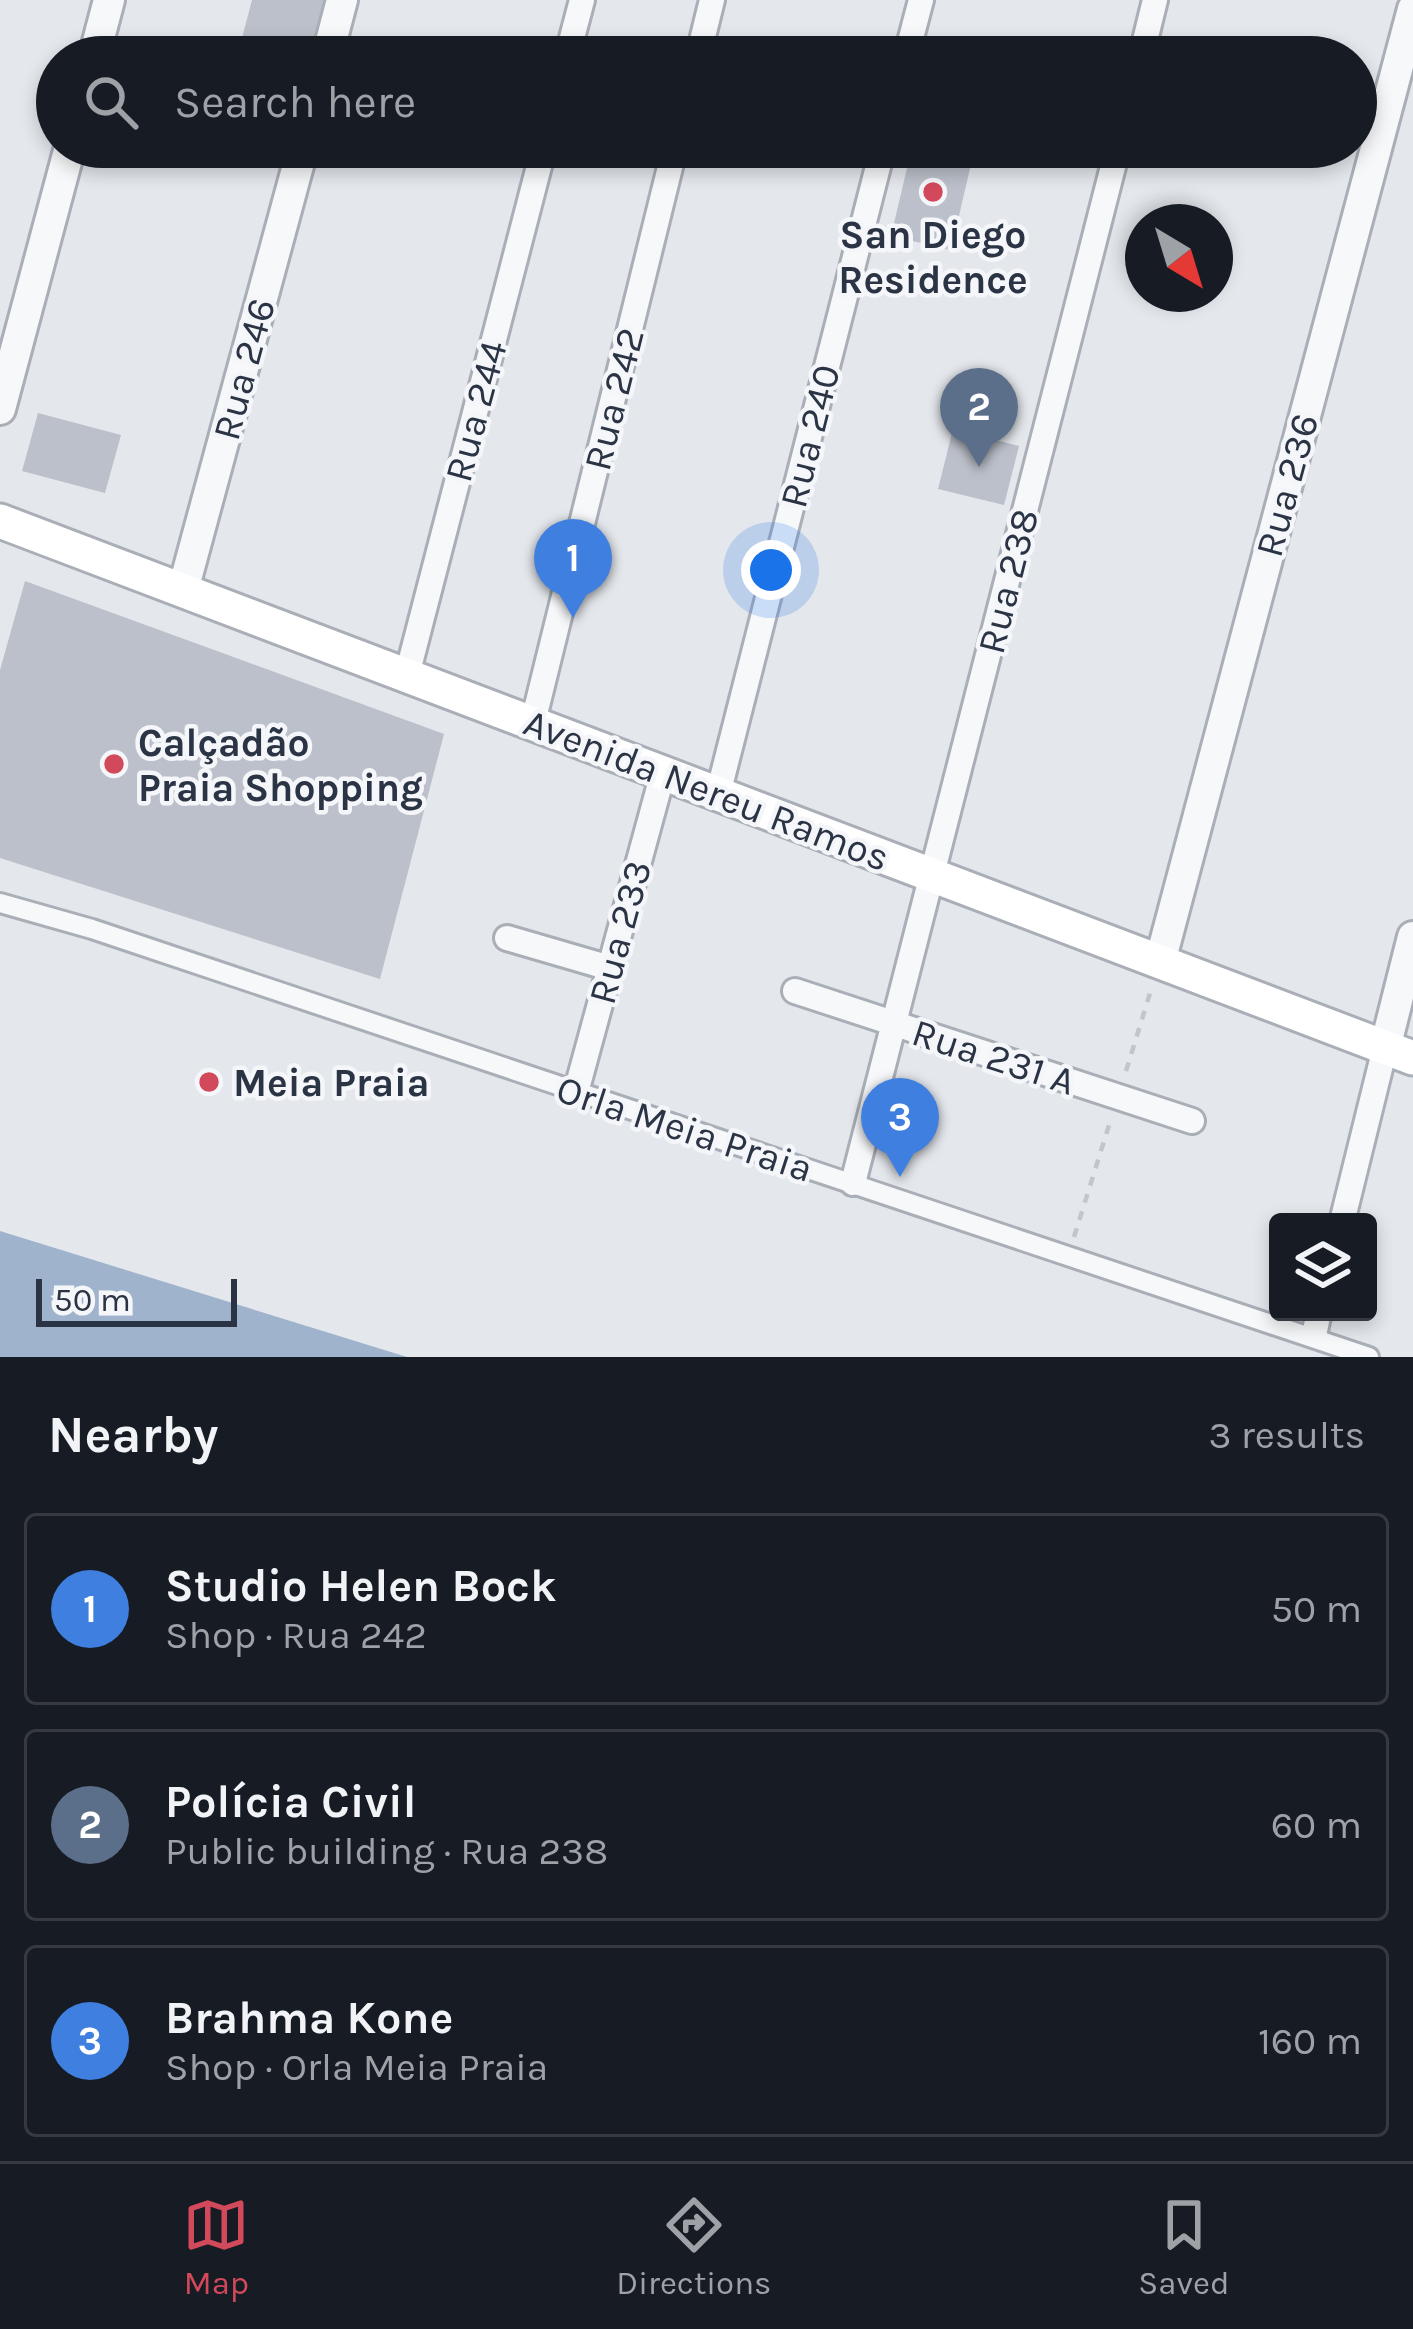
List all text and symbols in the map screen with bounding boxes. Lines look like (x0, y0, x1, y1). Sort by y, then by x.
search box (36, 36, 1377, 168)
icon: search (78, 69, 144, 135)
text: Search here (174, 76, 416, 128)
marker: San Diego Residence (920, 179, 946, 205)
north arrow (1125, 204, 1233, 312)
place label: San Diego Residence (838, 212, 1028, 303)
street label: Rua 246 (203, 293, 285, 445)
street label: Rua 242 (574, 323, 654, 475)
street label: Rua 244 (435, 336, 517, 487)
street label: Rua 240 (770, 360, 850, 513)
pin: 2 (940, 368, 1018, 467)
street label: Rua 236 (1246, 409, 1328, 562)
street label: Rua 238 (968, 504, 1048, 659)
pin: 1 (534, 519, 612, 618)
your location (741, 540, 801, 600)
street label: Avenida Nereu Ramos (518, 699, 896, 881)
place label: Calçadão Praia Shopping (138, 720, 423, 811)
marker: Calçadão Praia Shopping (101, 751, 127, 777)
street label: Rua 233 (579, 855, 661, 1009)
street label: Rua 231 A (906, 1009, 1081, 1105)
place label: Meia Praia (233, 1060, 430, 1106)
street label: Orla Meia Praia (551, 1066, 819, 1192)
marker: Meia Praia (196, 1069, 222, 1095)
pin: 3 (861, 1078, 939, 1177)
map controls (1269, 1213, 1377, 1321)
button: layers (1269, 1213, 1377, 1321)
scale bar (36, 1273, 237, 1326)
text: 50 m (54, 1281, 131, 1319)
text: Nearby (48, 1405, 218, 1465)
text: 3 results (1208, 1412, 1365, 1458)
text: Studio Helen Bock (165, 1560, 557, 1612)
text: 1 (83, 1586, 97, 1632)
text: 50 m (1271, 1586, 1362, 1632)
text: Shop · Rua 242 (165, 1612, 427, 1658)
text: Polícia Civil (165, 1776, 416, 1828)
text: 2 (78, 1802, 102, 1848)
text: 60 m (1271, 1802, 1362, 1848)
text: Public building · Rua 238 (165, 1828, 608, 1874)
text: Brahma Kone (165, 1992, 453, 2044)
text: 3 (78, 2018, 102, 2064)
text: 160 m (1258, 2018, 1362, 2064)
text: Shop · Orla Meia Praia (165, 2044, 548, 2090)
tab: Map (183, 2192, 249, 2302)
tab: Directions (616, 2192, 771, 2302)
tab: Saved (1138, 2192, 1230, 2302)

